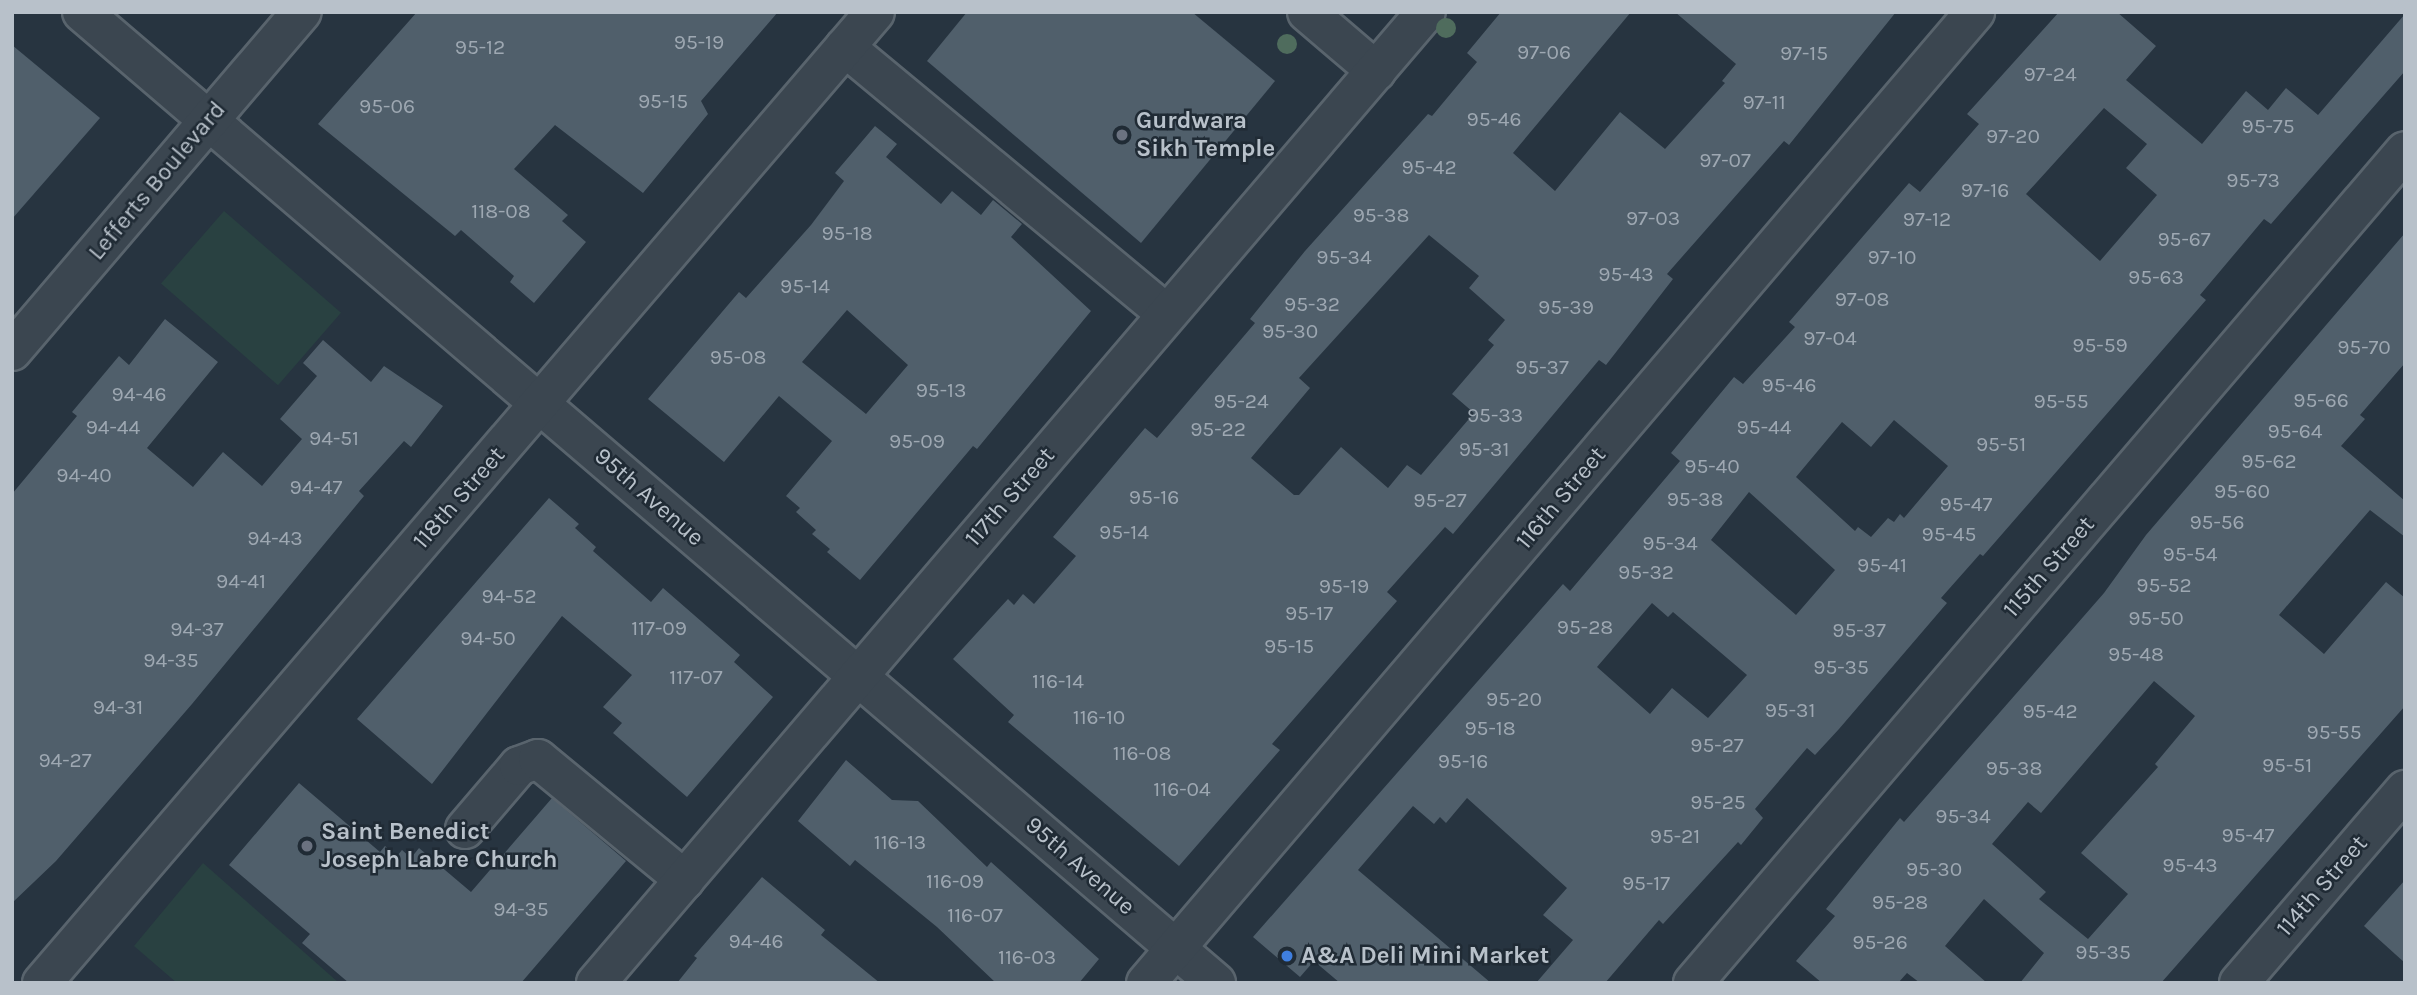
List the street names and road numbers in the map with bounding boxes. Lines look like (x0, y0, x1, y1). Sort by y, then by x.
street label: Lefferts Boulevard (82, 96, 232, 266)
street label: 118th Street (407, 441, 511, 555)
street label: 117th Street (959, 441, 1061, 553)
street label: 116th Street (1510, 441, 1612, 555)
street label: 95th Avenue (588, 442, 710, 552)
street label: 115th Street (1997, 511, 2101, 623)
street label: 95th Avenue (1019, 811, 1141, 921)
street label: 114th Street (2270, 830, 2374, 942)

